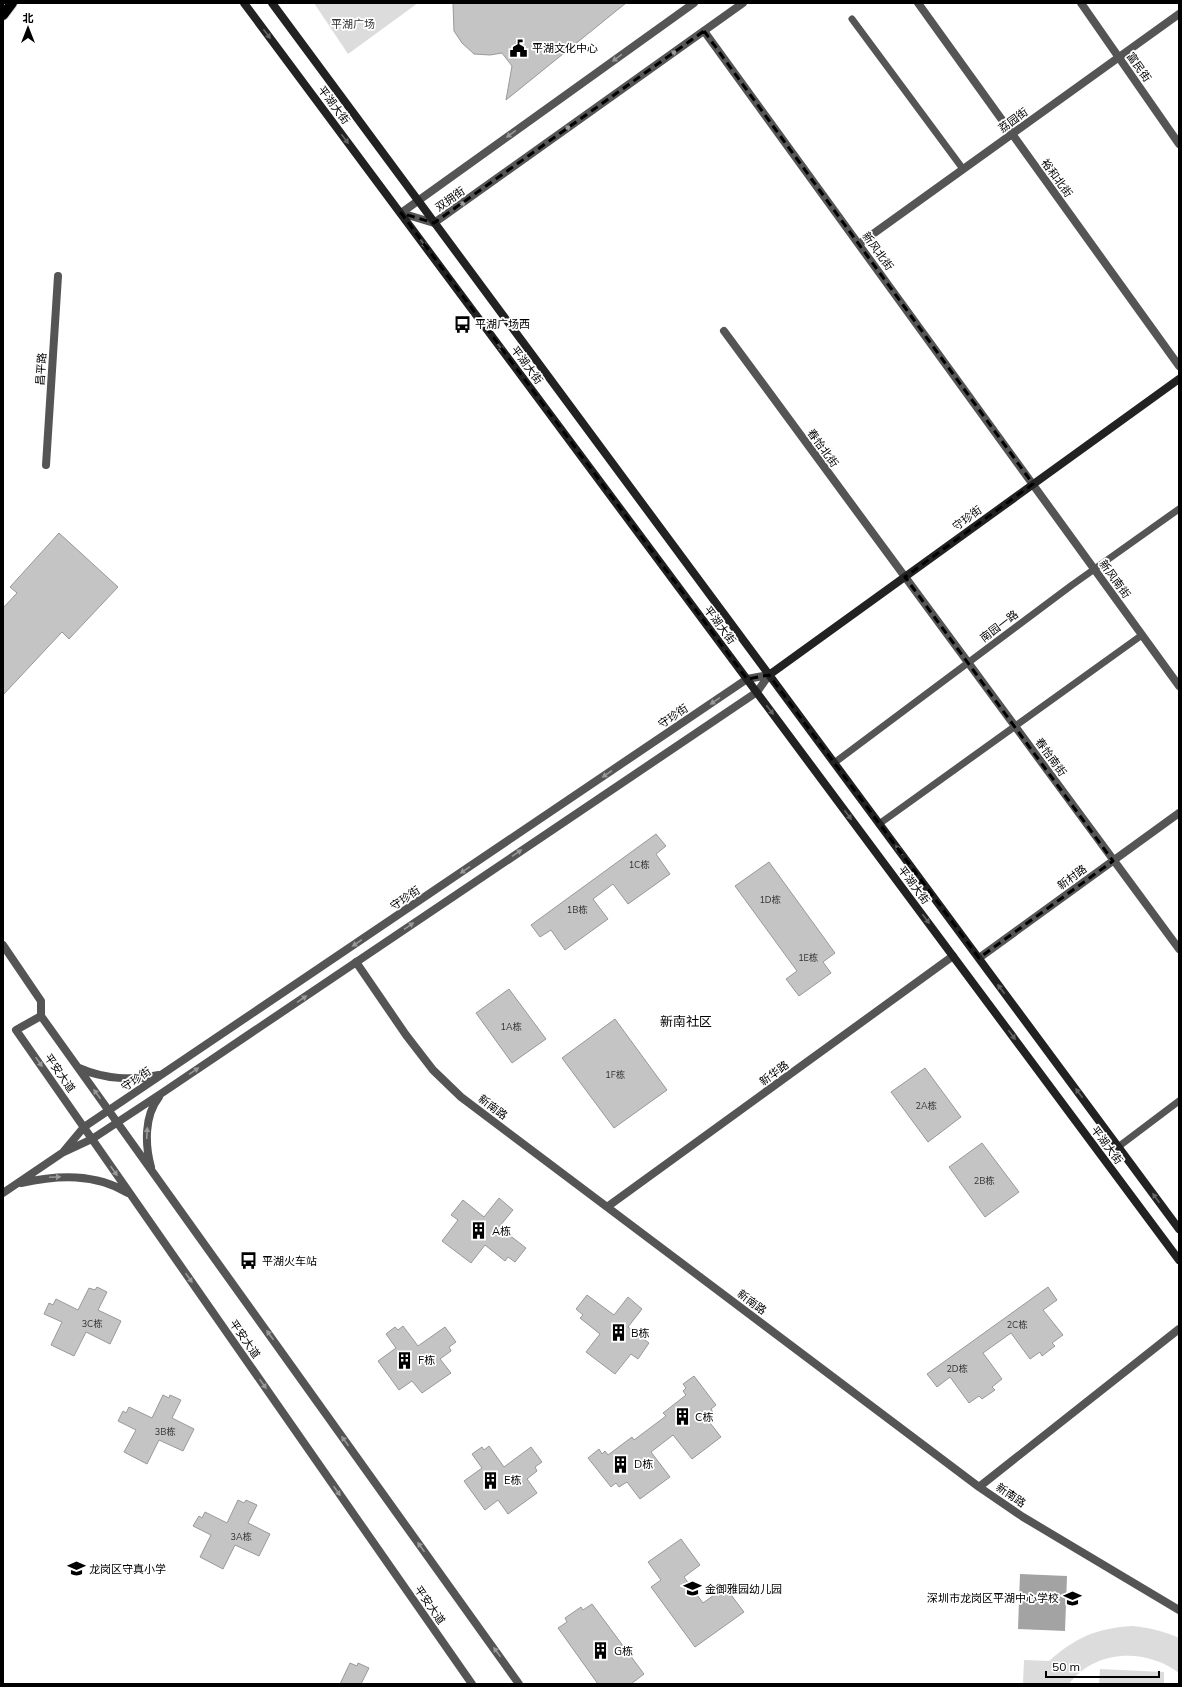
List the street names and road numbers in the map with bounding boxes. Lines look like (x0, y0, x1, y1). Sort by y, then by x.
street label: 富民街 (1124, 49, 1154, 85)
street label: 平湖大街 (315, 83, 353, 127)
street label: 荔园街 (996, 105, 1030, 135)
street label: 裕和北街 (1038, 156, 1076, 200)
street label: 双拥街 (432, 184, 468, 214)
street label: 新风北街 (859, 229, 897, 273)
street label: 平湖大街 (508, 343, 546, 387)
street label: 昌平路 (33, 352, 49, 386)
street label: 春怡北街 (804, 426, 842, 470)
street label: 守珍街 (950, 503, 984, 533)
street label: 新风南街 (1096, 557, 1134, 601)
street label: 平湖大街 (701, 603, 739, 647)
street label: 南园一路 (977, 607, 1021, 645)
street label: 守珍街 (655, 701, 691, 731)
street label: 春怡南街 (1032, 735, 1070, 779)
street label: 新村路 (1055, 862, 1089, 892)
street label: 平湖大街 (895, 863, 933, 907)
street label: 守珍街 (387, 883, 423, 913)
street label: 平安大道 (42, 1051, 78, 1095)
street label: 新华路 (757, 1058, 791, 1088)
street label: 守珍街 (118, 1064, 154, 1094)
street label: 新南路 (476, 1091, 510, 1123)
street label: 平湖大街 (1088, 1123, 1126, 1167)
street label: 新南路 (735, 1286, 769, 1318)
street label: 平安大道 (227, 1317, 263, 1361)
street label: 新南路 (993, 1480, 1029, 1510)
street label: 平安大道 (412, 1583, 448, 1627)

